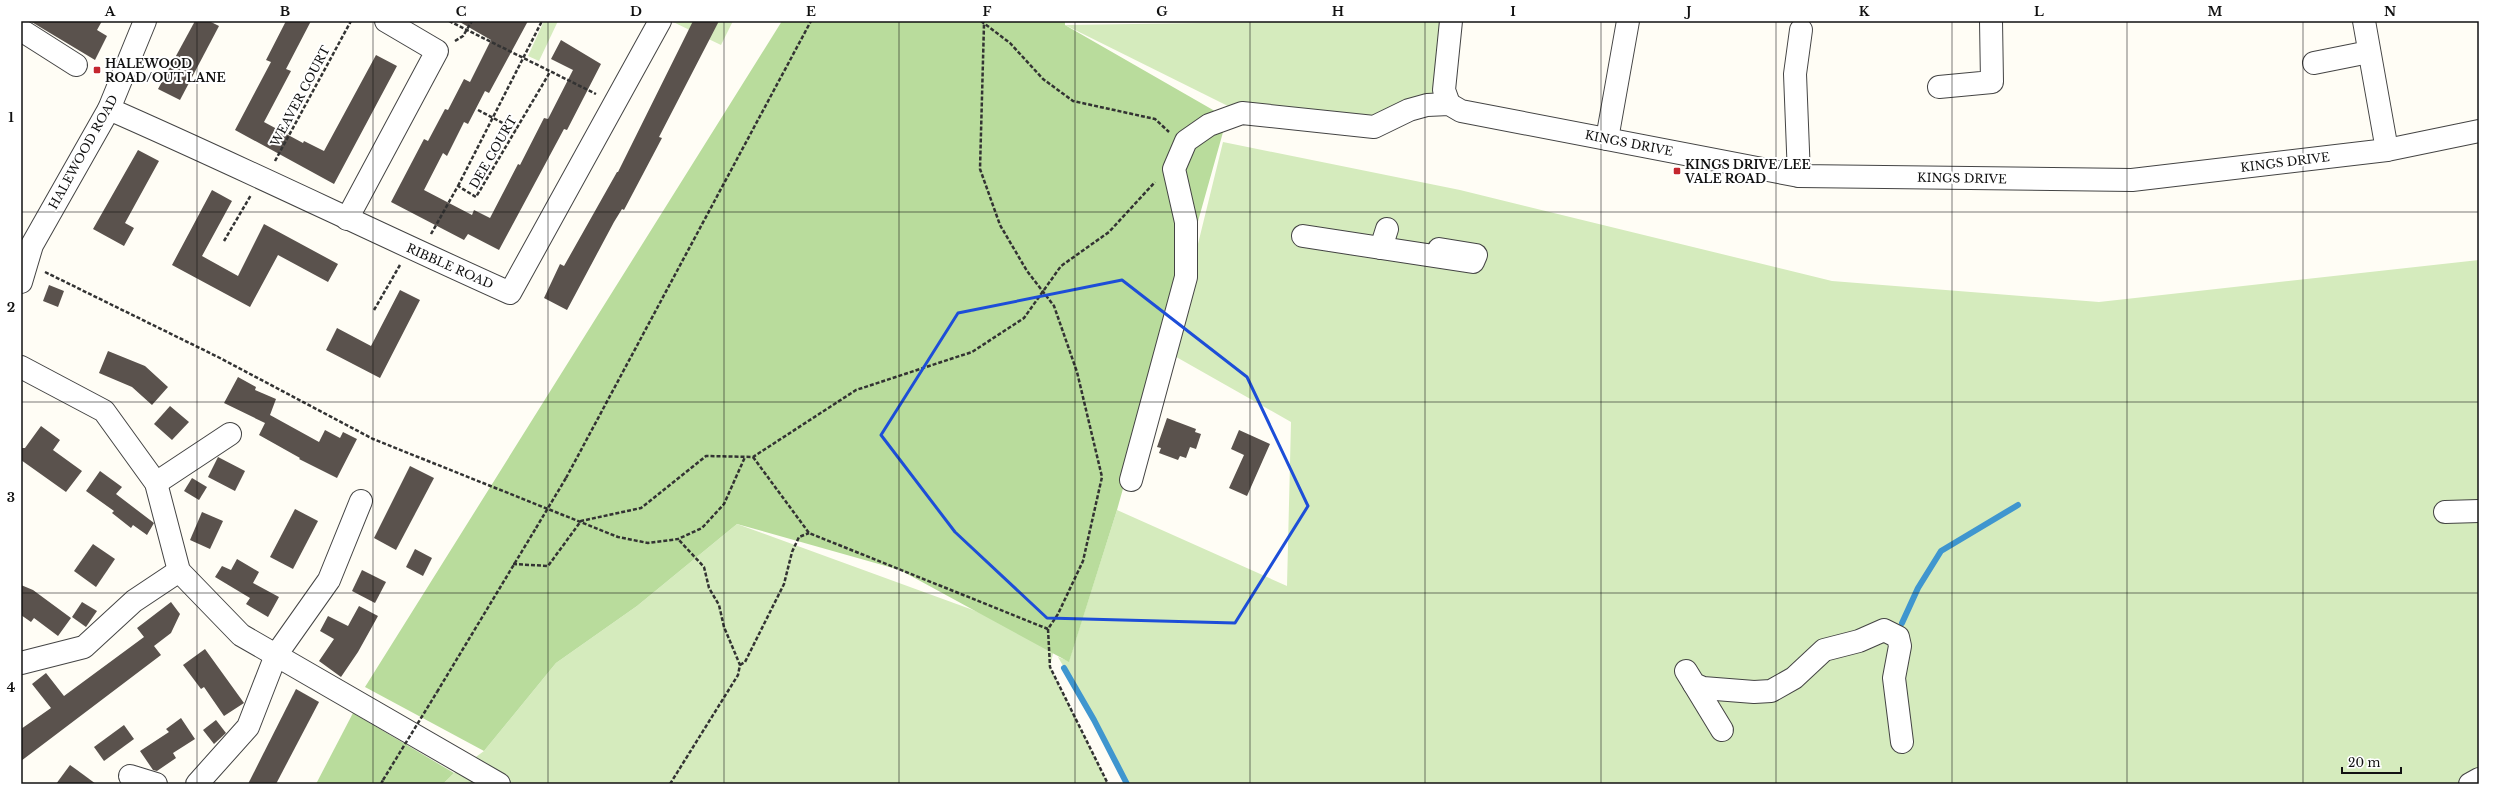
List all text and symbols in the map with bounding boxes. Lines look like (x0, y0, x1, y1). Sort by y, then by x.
text: A (104, 3, 116, 20)
text: B (280, 3, 290, 20)
text: C (456, 3, 467, 20)
text: D (630, 3, 642, 20)
text: E (806, 3, 816, 20)
text: F (983, 3, 992, 20)
text: G (1156, 3, 1168, 20)
text: H (1332, 3, 1344, 20)
text: I (1510, 3, 1516, 20)
text: J (1683, 3, 1692, 20)
text: K (1859, 3, 1870, 20)
text: L (2034, 3, 2044, 20)
text: M (2208, 3, 2223, 20)
text: N (2384, 3, 2396, 20)
street label: WEAVER COURT (267, 43, 333, 150)
place label: HALEWOOD ROAD/OUT LANE (105, 56, 226, 85)
marker: HALEWOOD ROAD/OUT LANE (92, 65, 102, 75)
street label: HALEWOOD ROAD (45, 92, 121, 212)
text: 1 (8, 109, 14, 126)
street label: DEE COURT (466, 113, 520, 191)
street label: KINGS DRIVE (1584, 127, 1675, 159)
street label: KINGS DRIVE (2240, 149, 2331, 175)
place label: KINGS DRIVE/LEE VALE ROAD (1684, 157, 1811, 186)
marker: KINGS DRIVE/LEE VALE ROAD (1672, 166, 1682, 176)
street label: KINGS DRIVE (1917, 170, 2007, 186)
street label: RIBBLE ROAD (404, 240, 496, 292)
text: 2 (7, 299, 15, 316)
text: 3 (7, 489, 15, 506)
text: 4 (7, 679, 16, 696)
scale bar (2342, 749, 2401, 775)
text: 20 m (2348, 755, 2380, 770)

